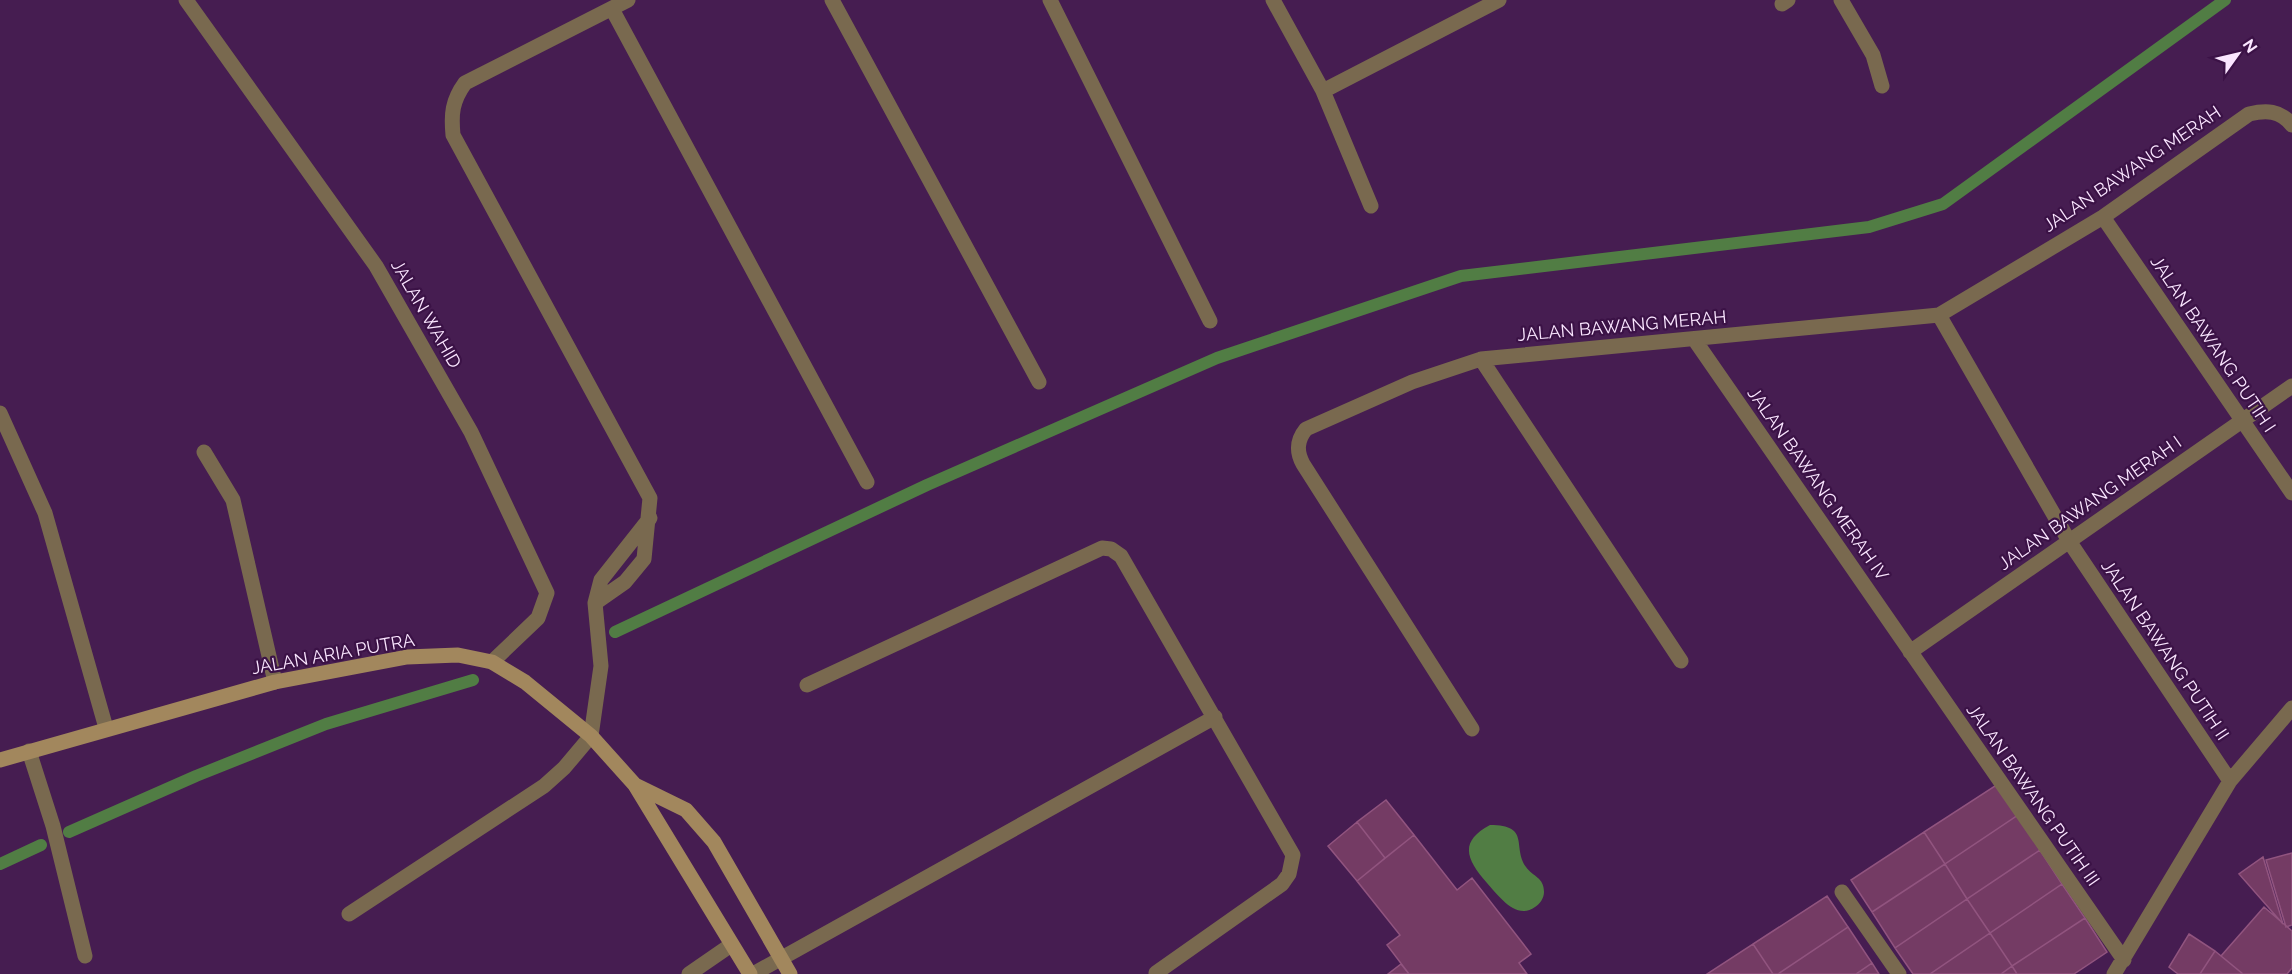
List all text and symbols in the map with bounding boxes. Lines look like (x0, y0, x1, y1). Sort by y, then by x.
north arrow (2208, 24, 2268, 84)
text: N (2239, 36, 2261, 56)
street label: JALAN BAWANG MERAH (2039, 101, 2225, 236)
street label: JALAN BAWANG PUTIH I (2146, 251, 2280, 436)
street label: JALAN WAHID (387, 256, 466, 372)
street label: JALAN BAWANG MERAH (1517, 306, 1727, 345)
street label: JALAN BAWANG MERAH IV (1744, 383, 1893, 584)
street label: JALAN BAWANG MERAH I (1994, 431, 2185, 574)
street label: JALAN BAWANG PUTIH II (2097, 556, 2234, 744)
street label: JALAN ARIA PUTRA (250, 629, 416, 678)
street label: JALAN BAWANG PUTIH III (1962, 700, 2104, 890)

